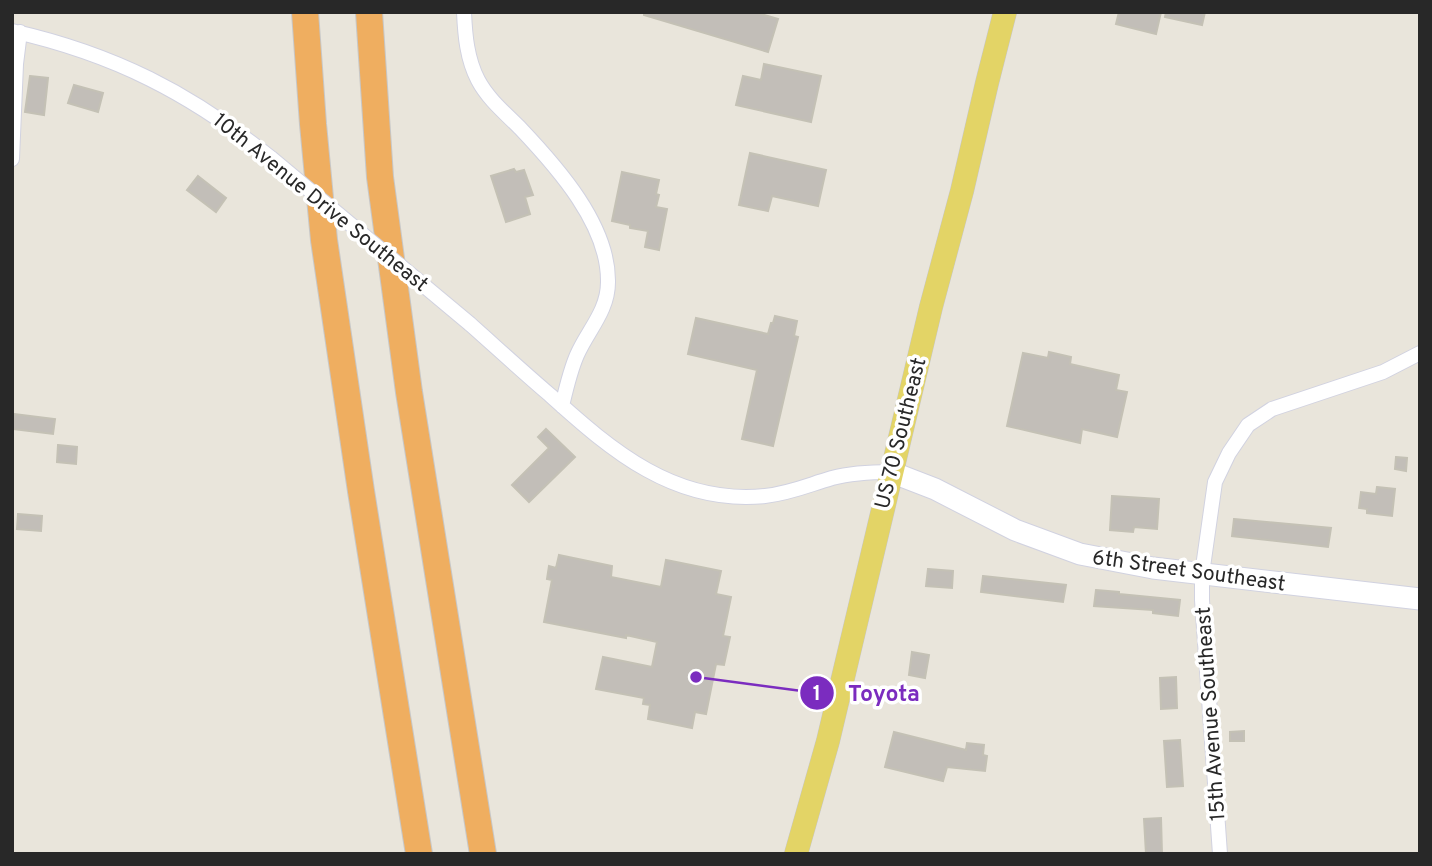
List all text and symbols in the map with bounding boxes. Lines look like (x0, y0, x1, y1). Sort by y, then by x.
street label: 10th Avenue Drive Southeast (207, 108, 433, 299)
street label: US 70 Southeast (870, 355, 933, 512)
street label: 6th Street Southeast (1090, 545, 1287, 598)
street label: 15th Avenue Southeast (1191, 606, 1232, 822)
callout: Toyota (799, 671, 934, 715)
text: 1 (813, 681, 821, 708)
text: Toyota (848, 681, 920, 710)

